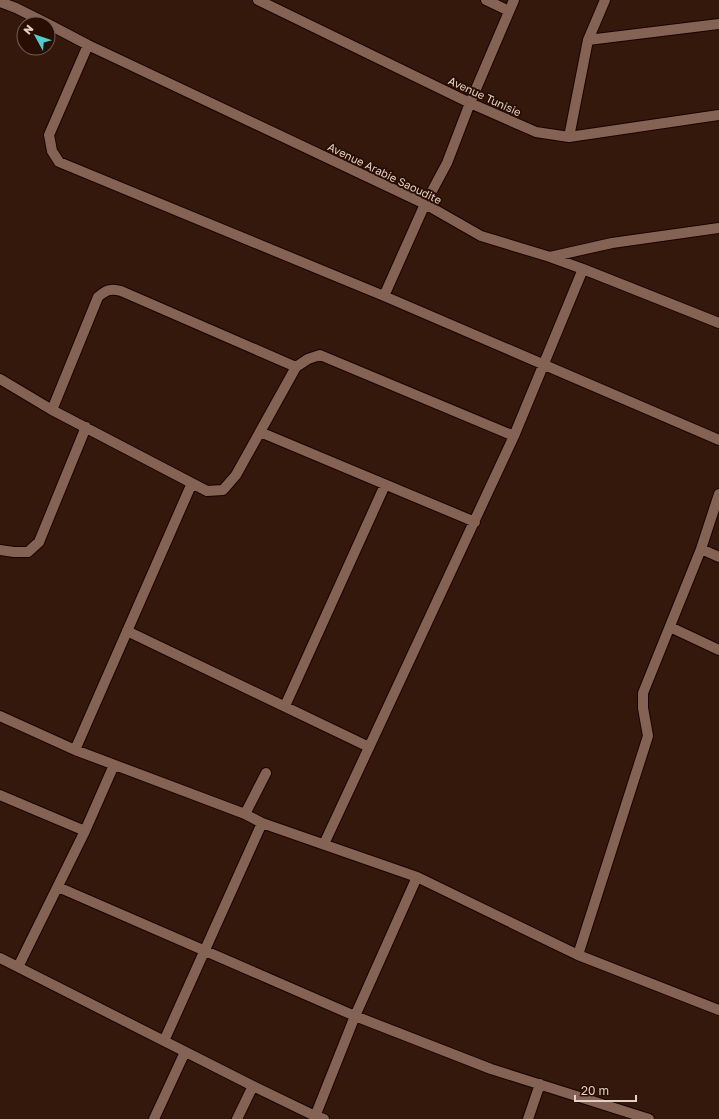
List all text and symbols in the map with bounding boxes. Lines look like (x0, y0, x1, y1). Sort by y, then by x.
north arrow (16, 16, 56, 56)
text: N (20, 22, 36, 37)
street label: Avenue Tunisie (446, 73, 524, 119)
street label: Avenue Arabie Saoudite (326, 140, 444, 206)
scale bar (575, 1077, 636, 1103)
text: 20 m (581, 1083, 609, 1098)

